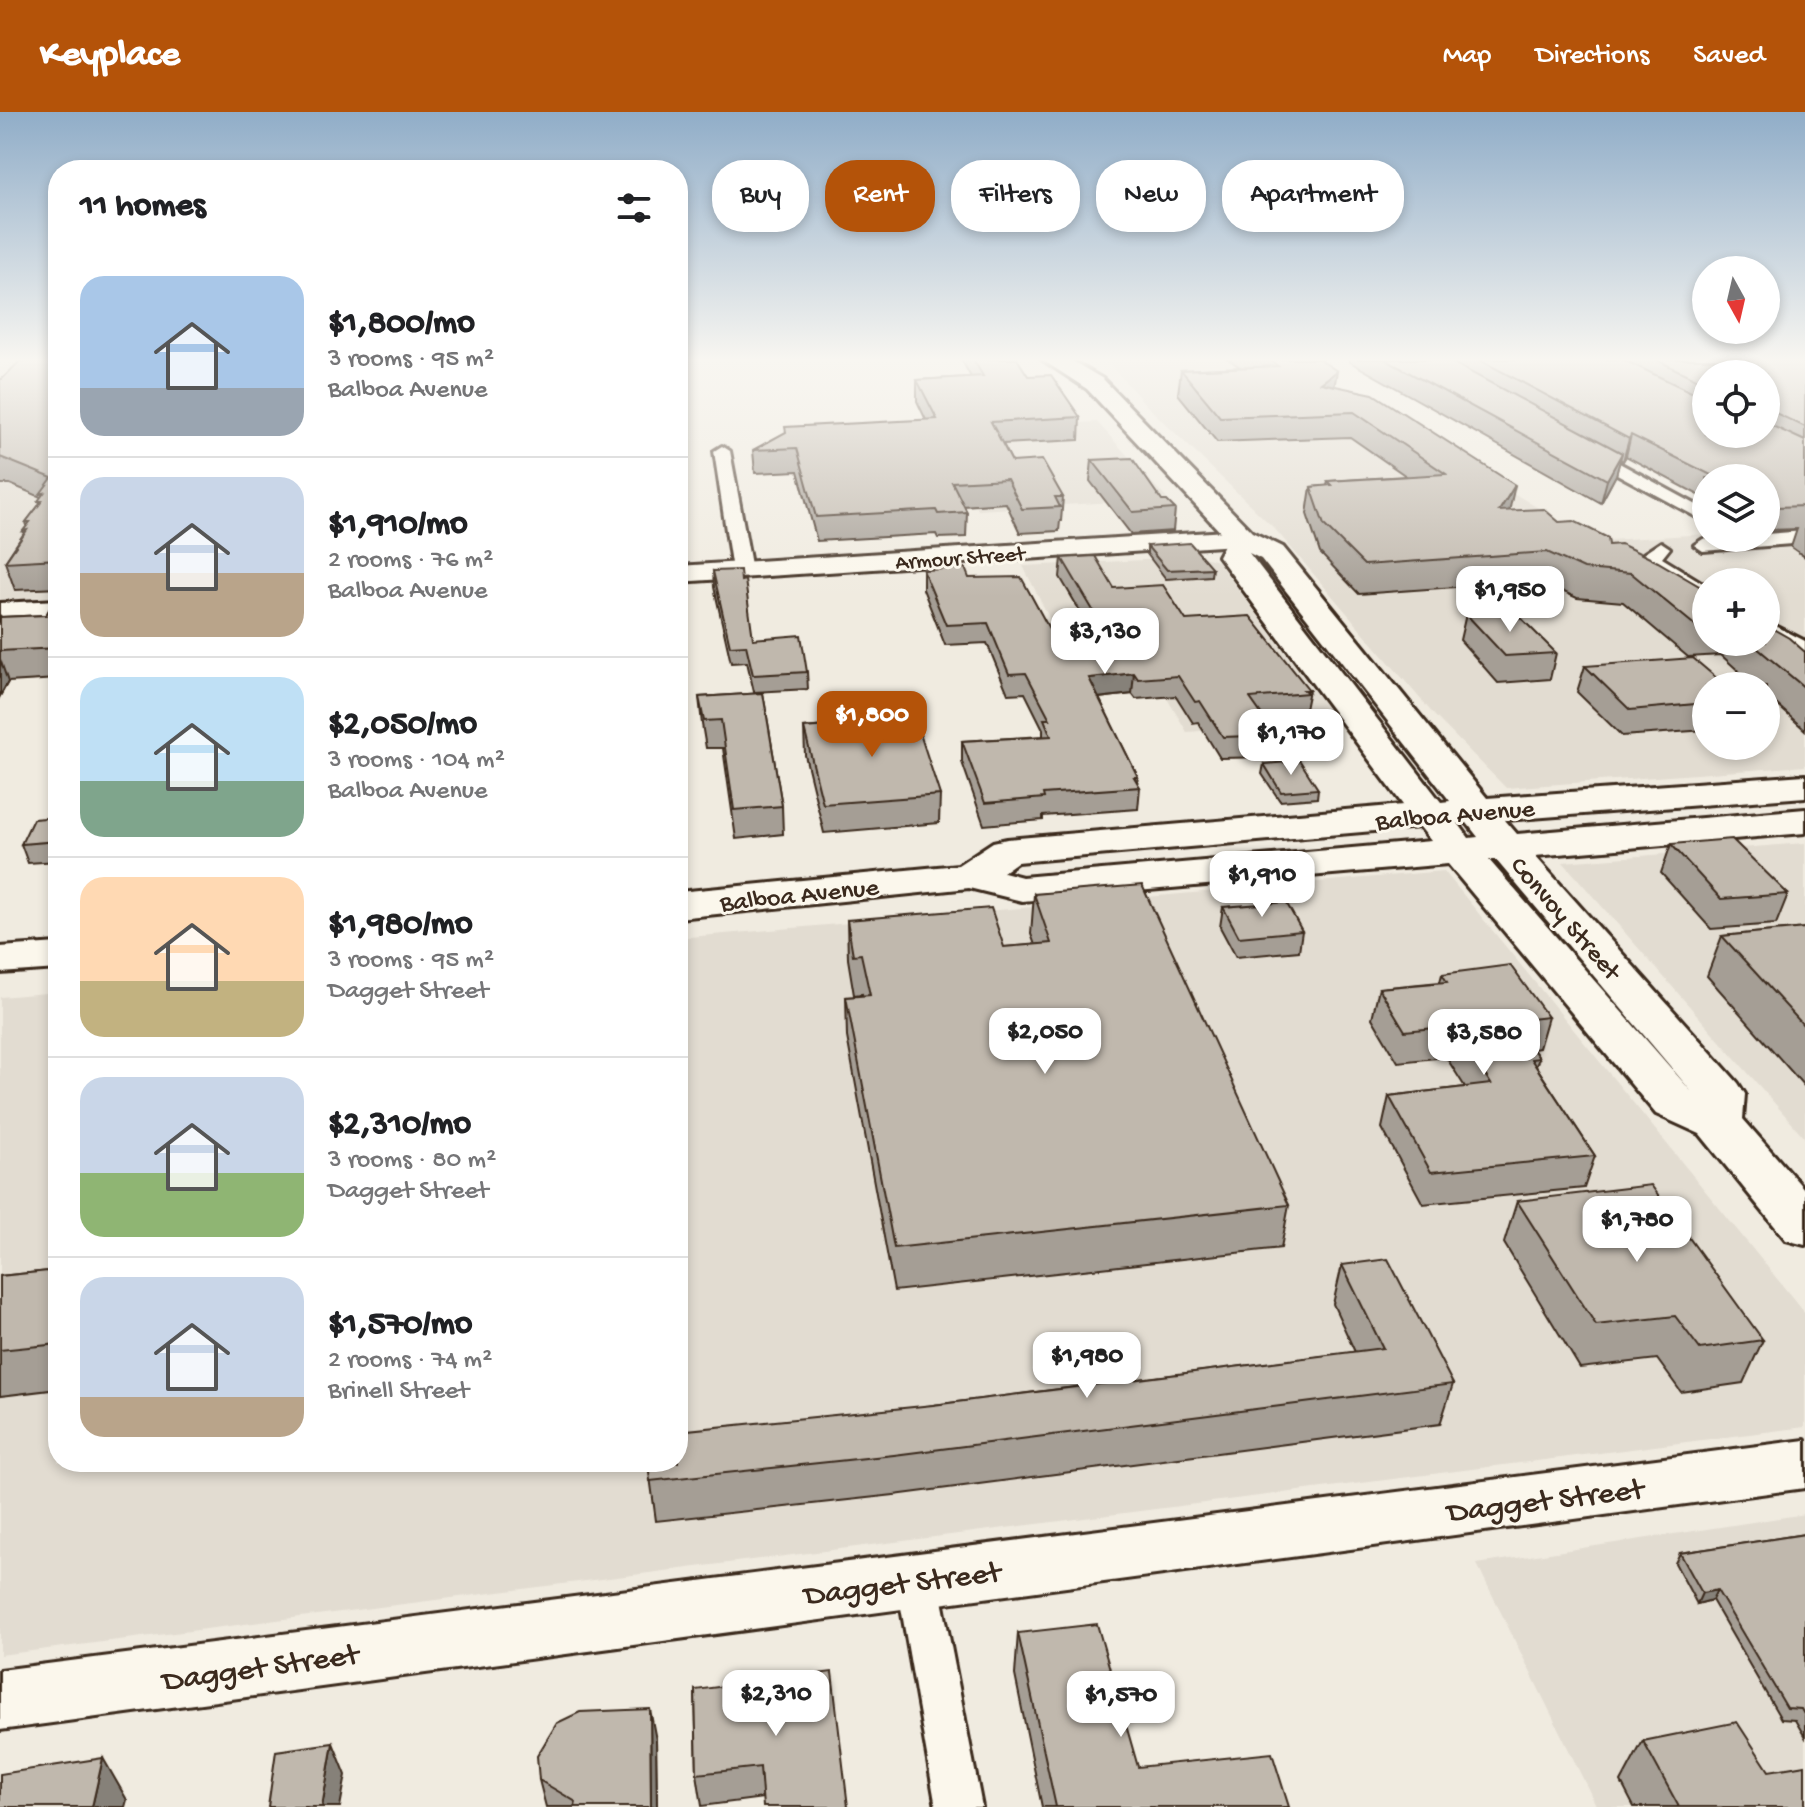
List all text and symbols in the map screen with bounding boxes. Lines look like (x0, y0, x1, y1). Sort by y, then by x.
text: Keyplace (40, 34, 180, 78)
text: Map (1443, 40, 1491, 73)
text: Directions (1535, 40, 1649, 73)
text: Saved (1693, 40, 1765, 73)
chip: Buy (712, 160, 809, 232)
chip: Rent (825, 160, 935, 232)
chip: Filters (951, 160, 1080, 232)
chip: New (1096, 160, 1206, 232)
chip: Apartment (1222, 160, 1404, 232)
icon: filters (612, 186, 656, 230)
text: 11 homes (80, 188, 206, 228)
north arrow (1692, 256, 1780, 344)
map controls (1692, 256, 1780, 760)
text: $1,800/mo (328, 305, 475, 345)
icon: home (144, 308, 240, 404)
text: 3 rooms · 95 m² (328, 345, 494, 376)
button: locate (1692, 360, 1780, 448)
text: Balboa Avenue (328, 376, 487, 407)
button: layers (1692, 464, 1780, 552)
text: $1,910/mo (328, 506, 468, 546)
icon: home (144, 509, 240, 605)
street label: Armour Street (895, 542, 1028, 577)
text: 2 rooms · 76 m² (328, 546, 493, 577)
pin: $1,950 (1445, 566, 1575, 634)
button: + (1692, 568, 1780, 656)
text: $1,950 (1474, 576, 1546, 607)
text: Balboa Avenue (328, 577, 487, 608)
pin: $3,130 (1040, 608, 1170, 676)
text: $3,130 (1069, 618, 1141, 649)
button: − (1692, 672, 1780, 760)
pin: $1,800 (807, 691, 937, 759)
text: $1,800 (835, 701, 909, 732)
text: $2,050/mo (328, 706, 477, 746)
icon: home (144, 709, 240, 805)
pin: $1,170 (1226, 709, 1356, 777)
text: $1,170 (1256, 719, 1326, 750)
text: 3 rooms · 104 m² (328, 746, 505, 777)
text: Balboa Avenue (328, 777, 487, 808)
street label: Balboa Avenue (1374, 795, 1537, 840)
pin: $1,910 (1197, 851, 1327, 919)
street label: Convoy Street (1502, 852, 1627, 990)
text: $1,910 (1228, 861, 1296, 892)
street label: Balboa Avenue (718, 874, 881, 921)
text: $1,980/mo (328, 906, 473, 946)
icon: home (144, 909, 240, 1005)
text: 3 rooms · 95 m² (328, 946, 494, 977)
text: Dagget Street (328, 977, 488, 1008)
pin: $2,050 (980, 1008, 1110, 1076)
pin: $3,580 (1419, 1009, 1549, 1077)
text: $2,050 (1007, 1018, 1083, 1049)
text: $3,580 (1446, 1019, 1522, 1050)
text: $2,310/mo (328, 1106, 471, 1146)
icon: home (144, 1109, 240, 1205)
text: 3 rooms · 80 m² (328, 1146, 496, 1177)
text: Dagget Street (328, 1177, 488, 1208)
pin: $1,780 (1572, 1196, 1702, 1264)
text: $1,780 (1601, 1206, 1673, 1237)
text: $1,570/mo (328, 1306, 473, 1346)
icon: home (144, 1309, 240, 1405)
pin: $1,980 (1022, 1332, 1152, 1400)
text: $1,980 (1051, 1342, 1123, 1373)
text: 2 rooms · 74 m² (328, 1346, 492, 1377)
text: Brinell Street (328, 1377, 469, 1408)
street label: Dagget Street (1443, 1472, 1649, 1534)
street label: Dagget Street (800, 1555, 1006, 1617)
street label: Dagget Street (158, 1637, 364, 1703)
pin: $2,310 (711, 1670, 841, 1738)
pin: $1,570 (1056, 1671, 1186, 1739)
text: $2,310 (740, 1680, 812, 1711)
text: $1,570 (1085, 1681, 1157, 1712)

